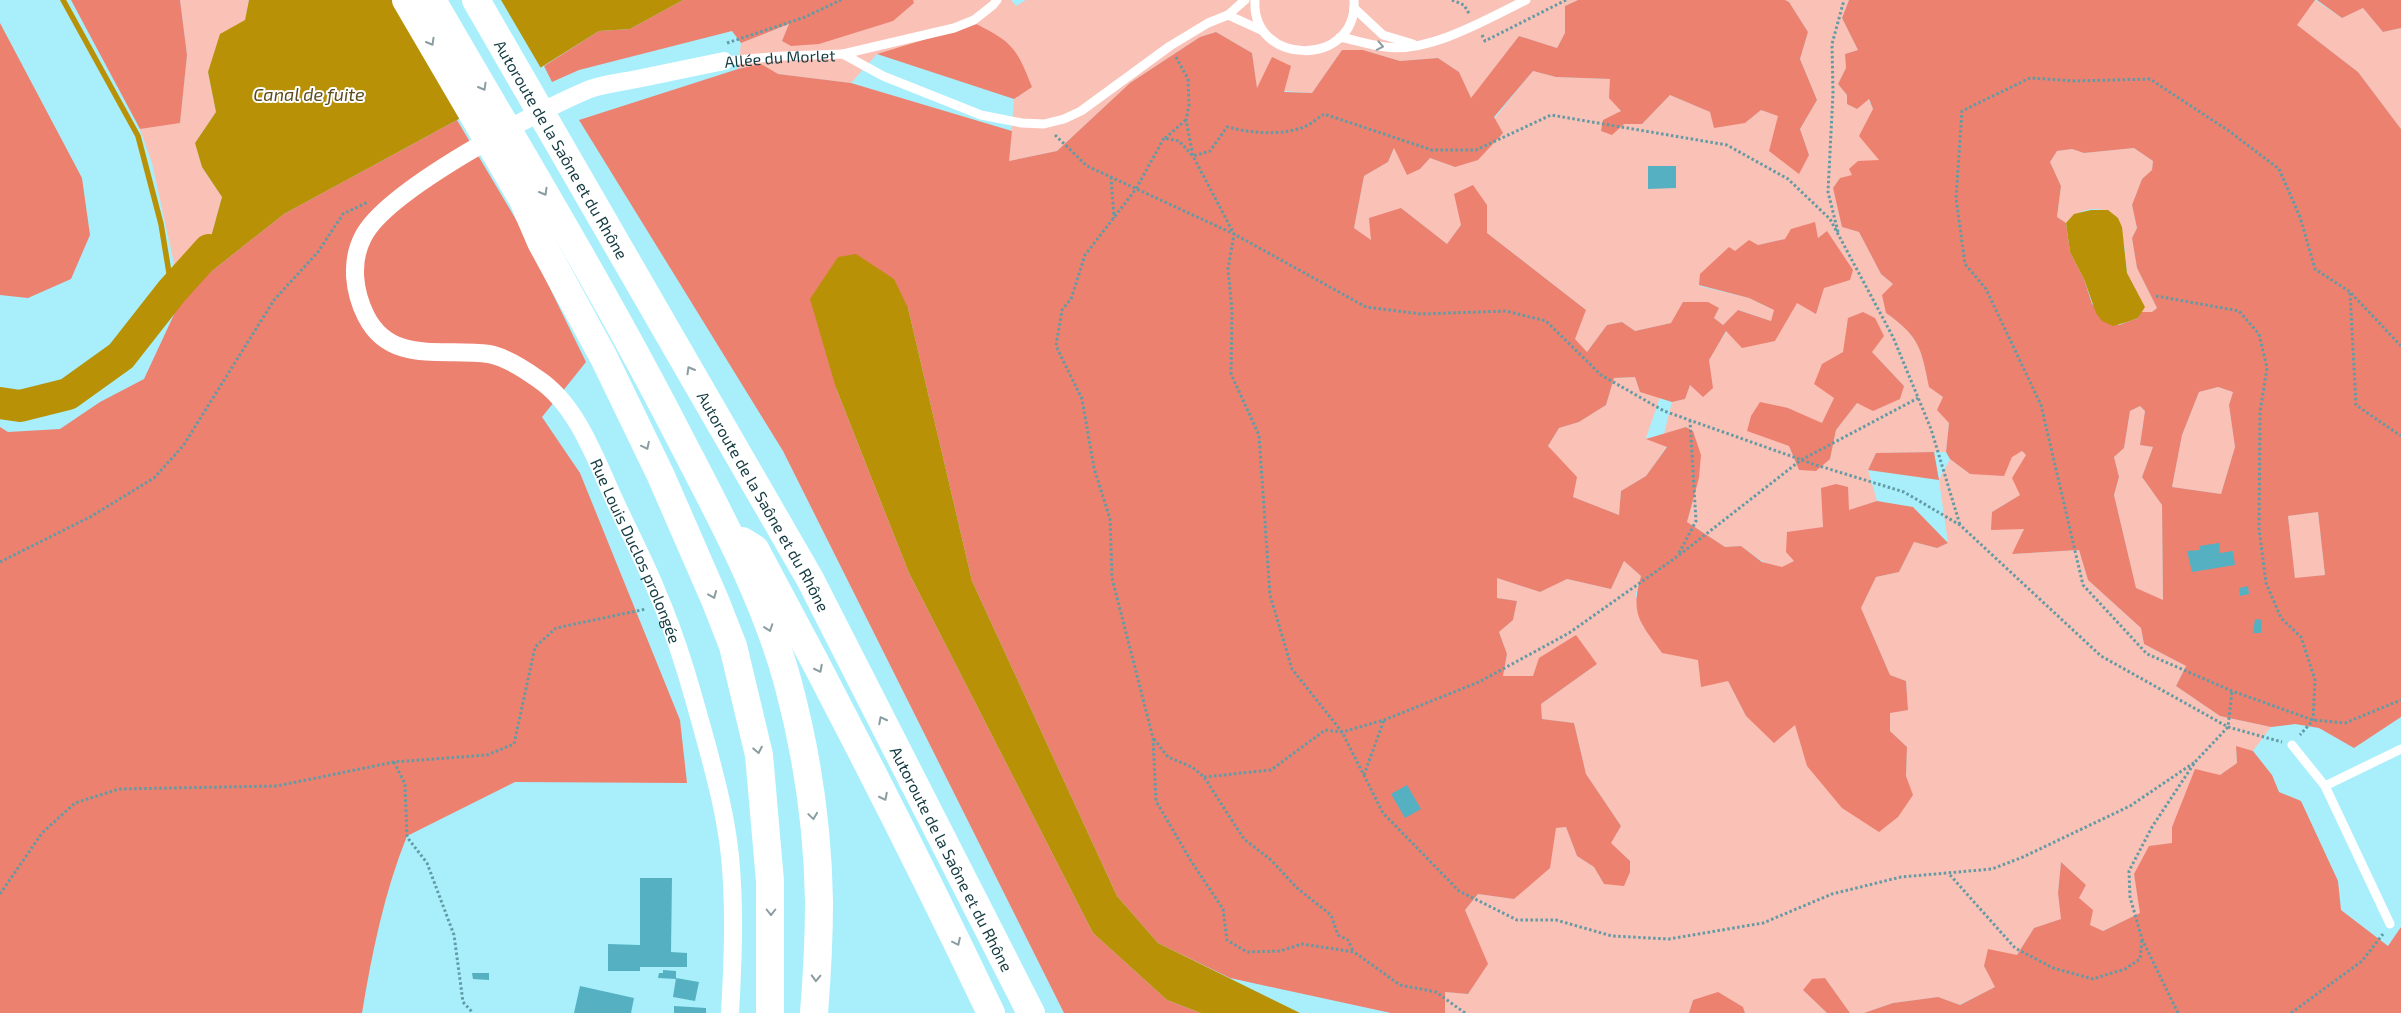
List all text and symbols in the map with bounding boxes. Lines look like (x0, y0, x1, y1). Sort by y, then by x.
street label: Autoroute de la Saône et du Rhône (491, 36, 633, 262)
one-way arrow (424, 37, 434, 46)
one-way arrow (1376, 40, 1385, 50)
street label: Allée du Morlet (724, 45, 836, 70)
one-way arrow (476, 82, 486, 91)
water label: Canal de fuite (253, 83, 365, 105)
one-way arrow (537, 187, 547, 196)
one-way arrow (686, 367, 696, 376)
street label: Autoroute de la Saône et du Rhône (694, 388, 834, 614)
one-way arrow (640, 441, 650, 450)
street label: Rue Louis Duclos prolongée (588, 455, 685, 646)
one-way arrow (706, 590, 717, 599)
one-way arrow (763, 623, 773, 631)
one-way arrow (813, 664, 823, 673)
one-way arrow (878, 716, 888, 725)
street label: Autoroute de la Saône et du Rhône (887, 743, 1018, 974)
one-way arrow (752, 746, 763, 755)
one-way arrow (878, 791, 888, 800)
one-way arrow (807, 812, 818, 820)
one-way arrow (766, 909, 776, 917)
one-way arrow (951, 937, 961, 946)
one-way arrow (811, 974, 821, 982)

